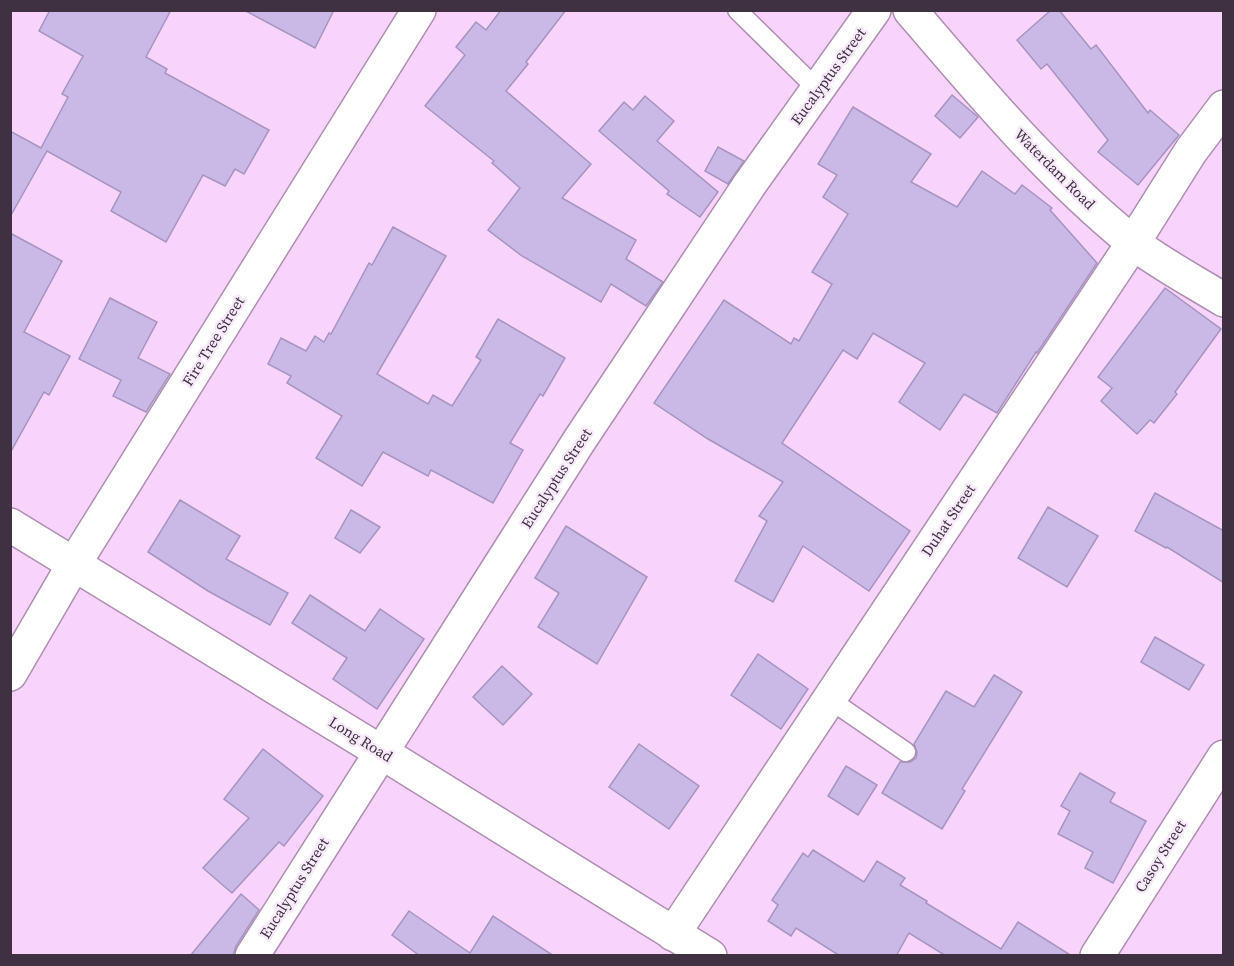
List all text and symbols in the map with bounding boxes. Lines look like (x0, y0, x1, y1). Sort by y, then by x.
street label: Eucalyptus Street (786, 23, 870, 129)
street label: Waterdam Road (1010, 124, 1100, 214)
street label: Fire Tree Street (177, 292, 249, 390)
street label: Eucalyptus Street (516, 424, 596, 532)
street label: Duhat Street (916, 480, 980, 560)
street label: Long Road (325, 711, 397, 767)
street label: Casoy Street (1129, 816, 1191, 896)
street label: Eucalyptus Street (255, 833, 334, 943)

